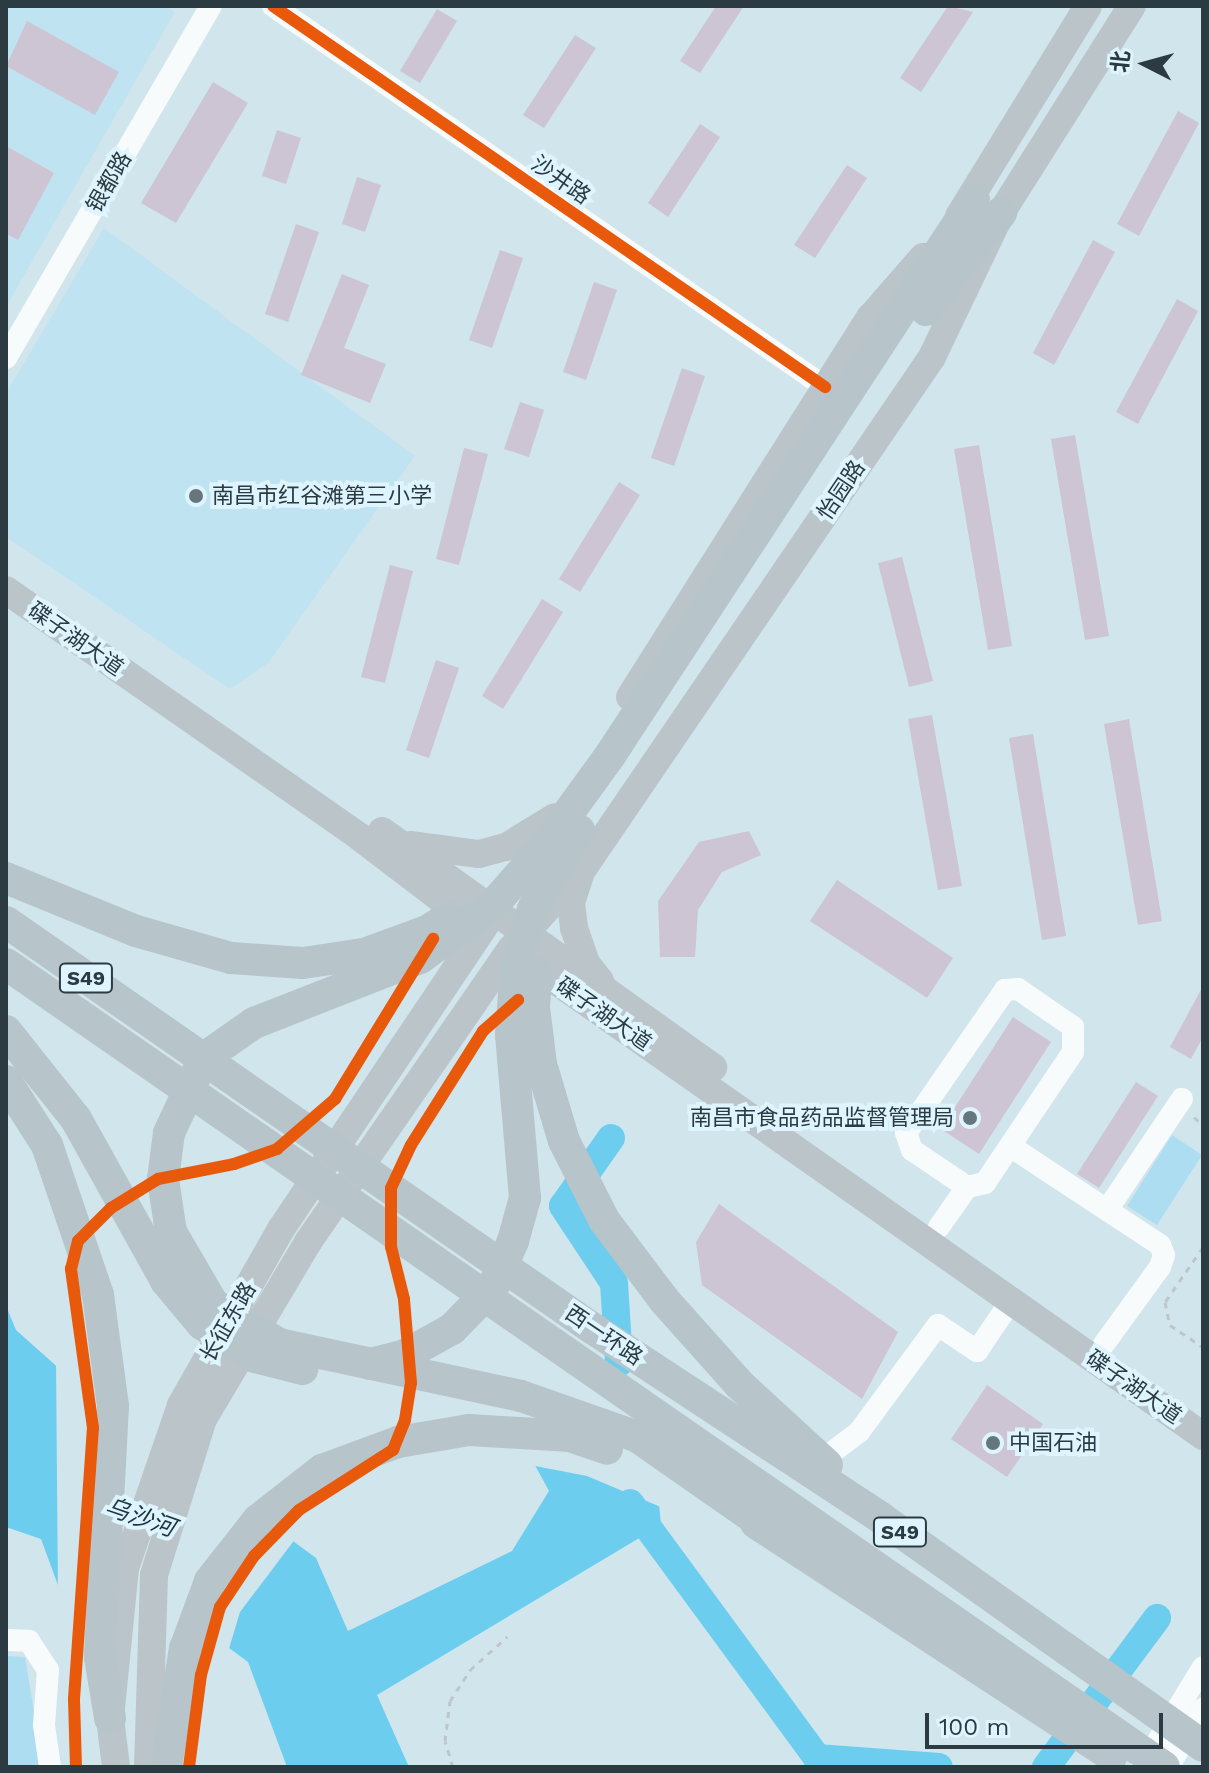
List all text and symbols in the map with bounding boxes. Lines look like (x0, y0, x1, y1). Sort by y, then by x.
north arrow (1105, 24, 1185, 104)
text: 北 (1107, 49, 1134, 74)
street label: 银都路 (81, 147, 137, 217)
street label: 沙井路 (526, 150, 596, 210)
street label: 怡园路 (812, 455, 870, 525)
place label: 南昌市红谷滩第三小学 (212, 483, 432, 509)
marker: 南昌市红谷滩第三小学 (187, 487, 205, 505)
street label: 碟子湖大道 (23, 597, 129, 681)
road number: S49 (58, 962, 114, 994)
street label: 碟子湖大道 (551, 972, 657, 1056)
place label: 南昌市食品药品监督管理局 (690, 1105, 954, 1131)
marker: 南昌市食品药品监督管理局 (961, 1109, 979, 1127)
street label: 长征东路 (195, 1277, 261, 1367)
street label: 西一环路 (560, 1299, 648, 1371)
street label: 碟子湖大道 (1081, 1345, 1187, 1429)
place label: 中国石油 (1009, 1430, 1097, 1456)
marker: 中国石油 (984, 1434, 1002, 1452)
water label: 乌沙河 (101, 1493, 179, 1543)
road number: S49 (872, 1516, 928, 1548)
scale bar (929, 1697, 1167, 1747)
text: 100 m (939, 1713, 1009, 1741)

